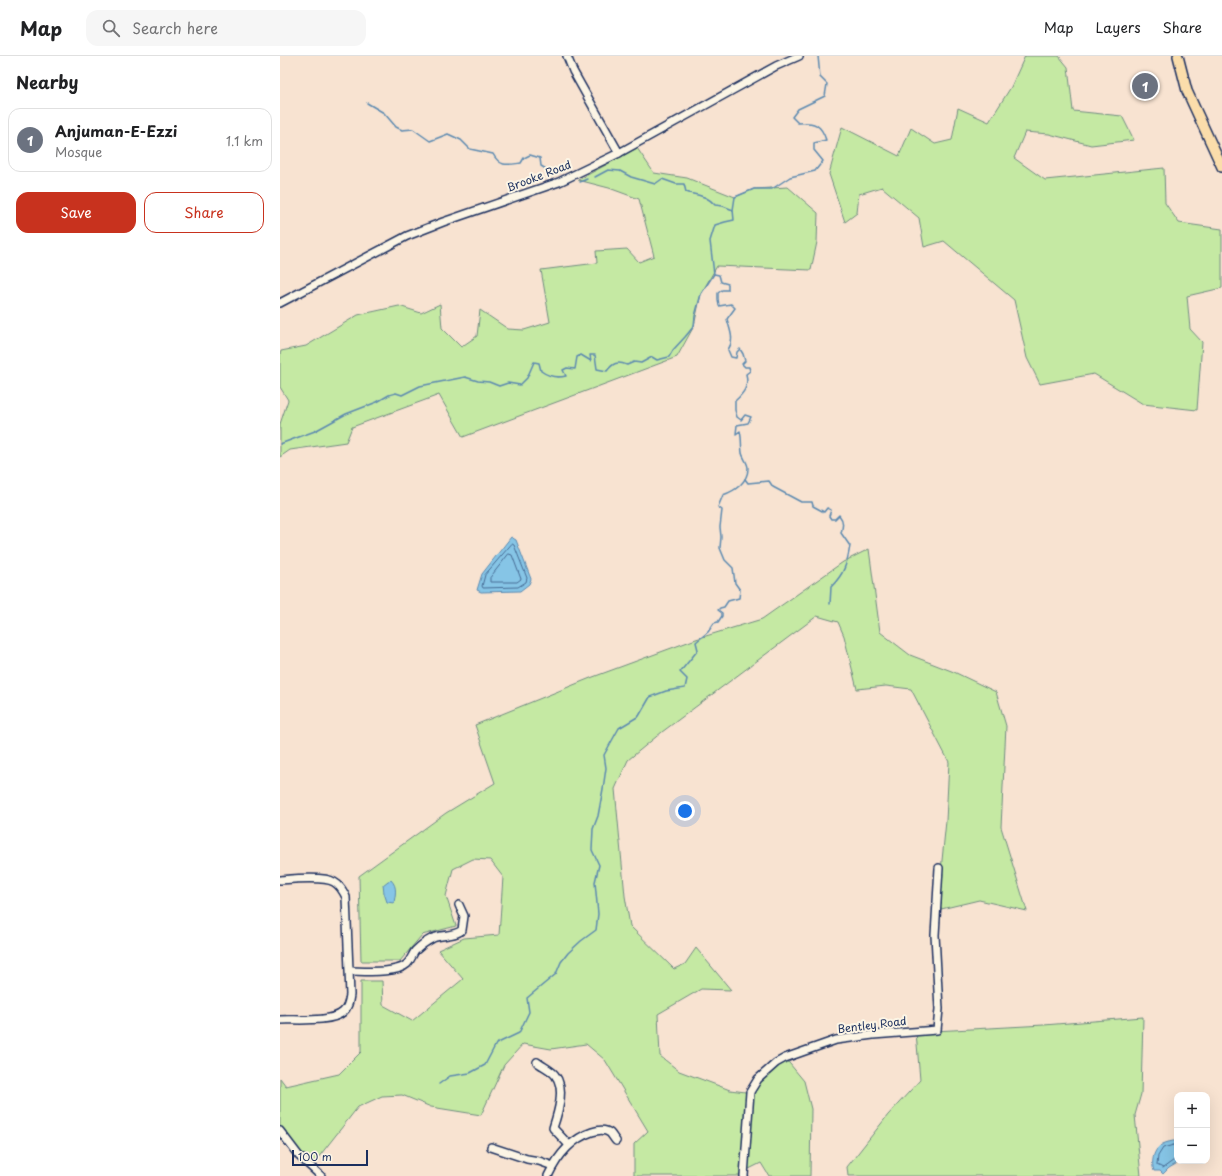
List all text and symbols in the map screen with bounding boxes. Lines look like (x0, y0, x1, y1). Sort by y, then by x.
search box (86, 10, 366, 46)
text: Map (20, 14, 62, 42)
text: Search here (132, 16, 218, 39)
icon: search (100, 17, 122, 39)
text: Map (1044, 17, 1074, 38)
text: Layers (1096, 17, 1141, 38)
text: Share (1163, 17, 1202, 38)
text: Nearby (16, 69, 78, 95)
pin: 1 (1132, 71, 1158, 101)
text: Anjuman-E-Ezzi (55, 119, 177, 142)
text: 1 (27, 131, 33, 150)
text: 1.1 km (226, 131, 263, 150)
text: Mosque (55, 142, 102, 161)
street label: Brooke Road (504, 155, 574, 196)
button: Save (16, 192, 136, 233)
button: Share (144, 192, 264, 233)
your location (675, 801, 695, 821)
street label: Bentley Road (837, 1012, 907, 1037)
map controls (1174, 1092, 1210, 1164)
button: + (1174, 1092, 1210, 1128)
button: − (1174, 1128, 1210, 1164)
scale bar (292, 1148, 368, 1167)
text: 100 m (298, 1148, 332, 1165)

